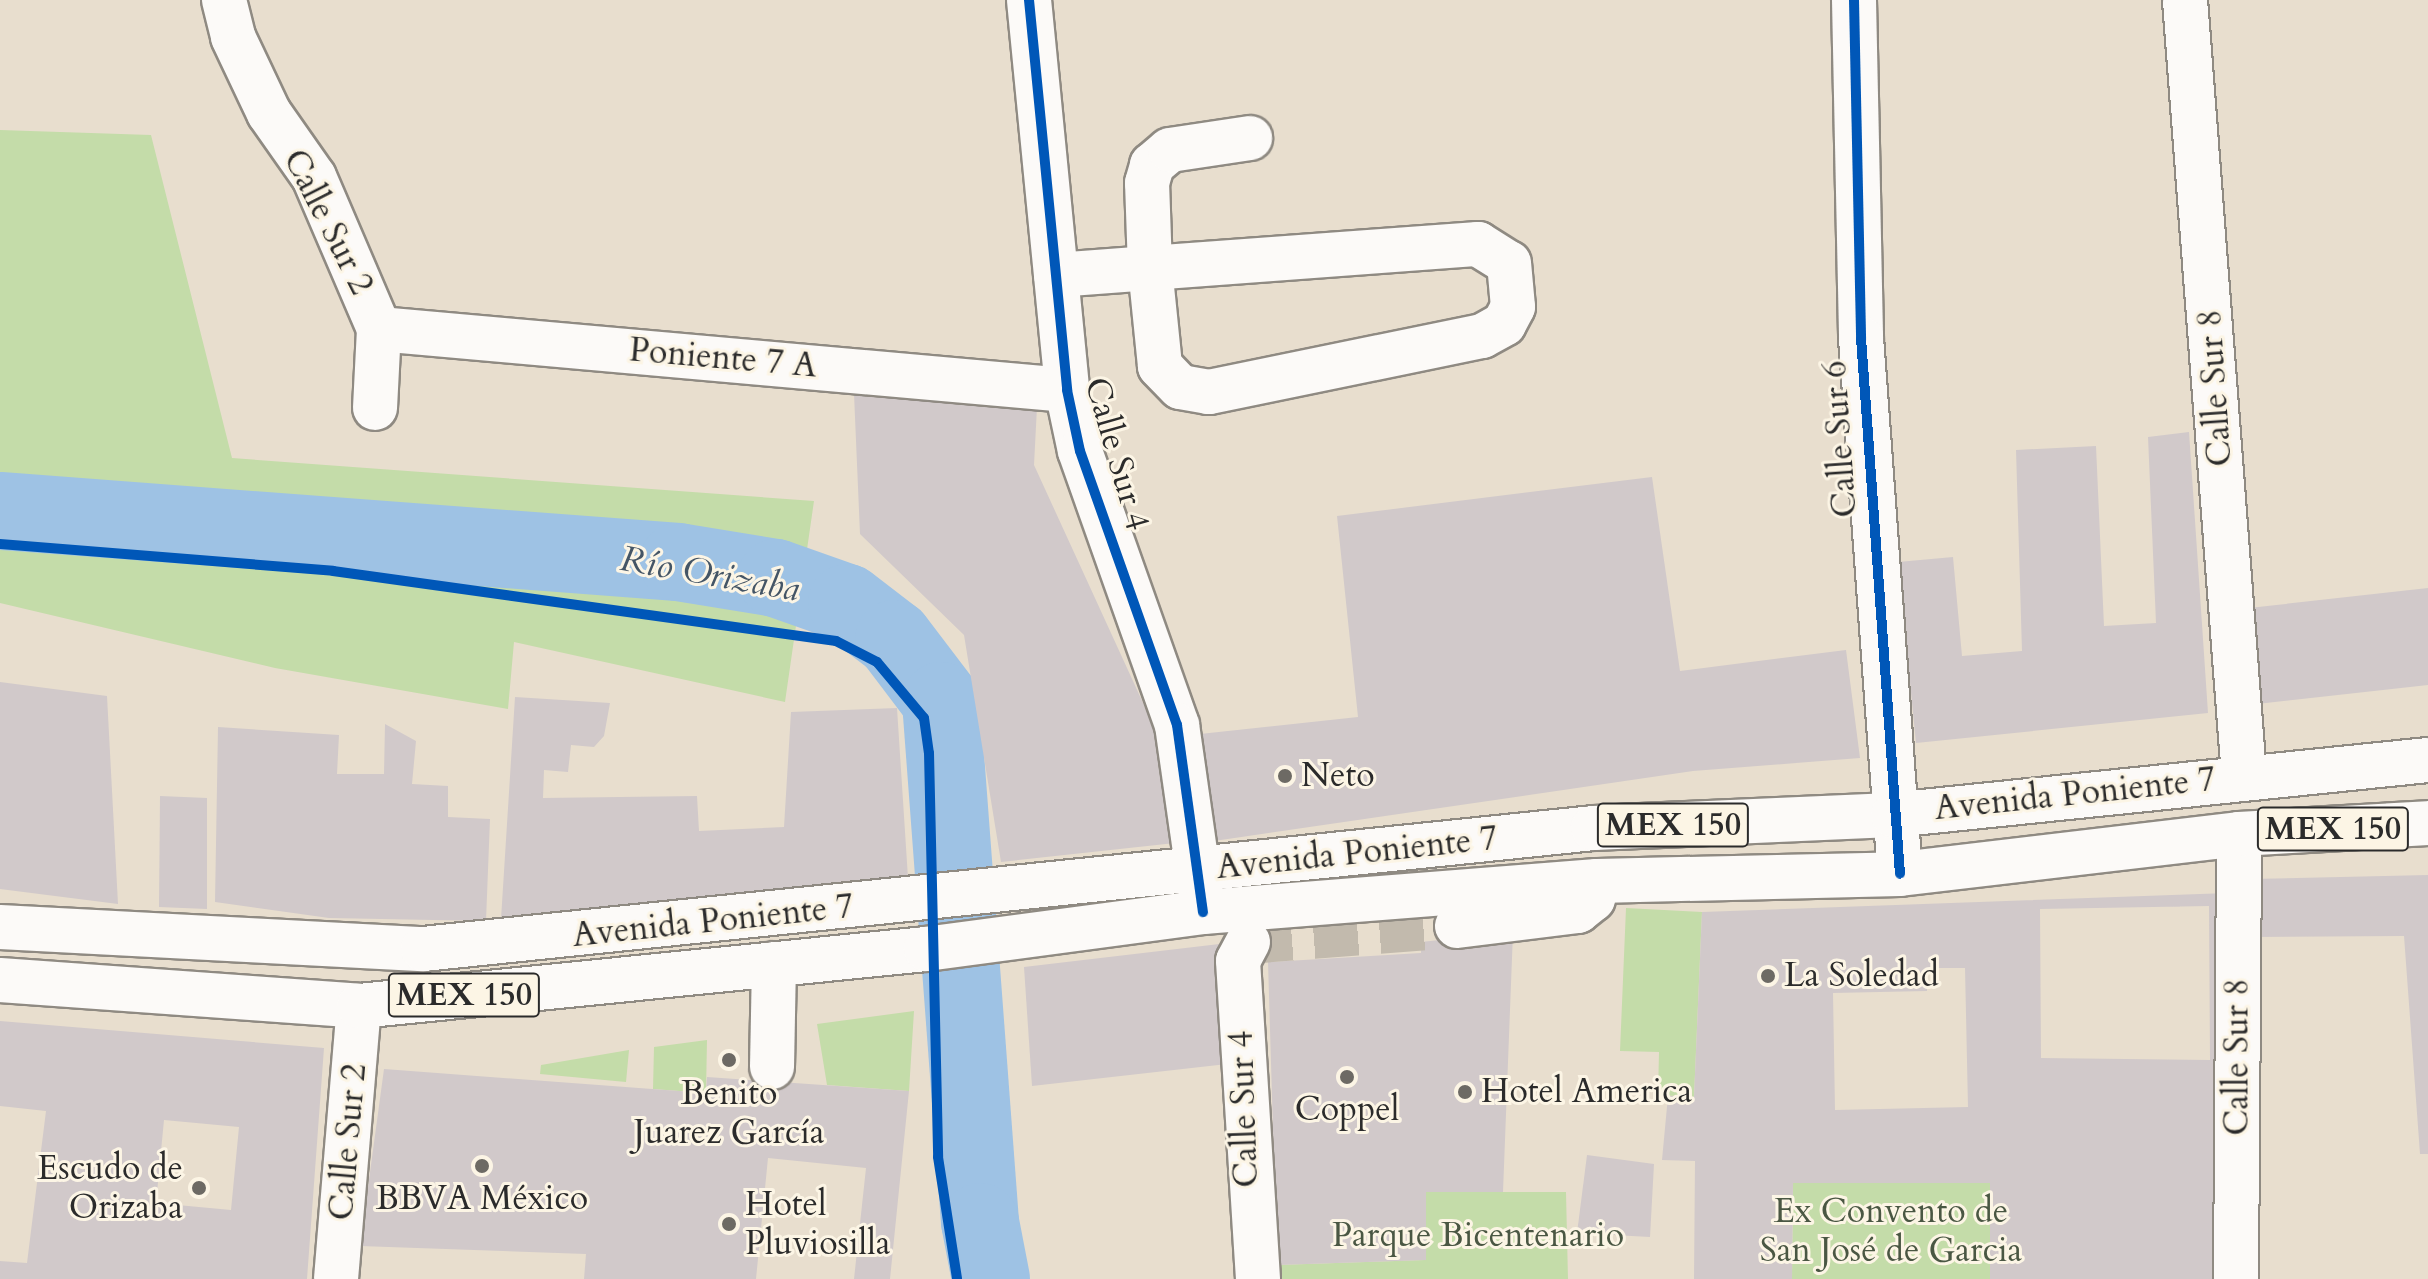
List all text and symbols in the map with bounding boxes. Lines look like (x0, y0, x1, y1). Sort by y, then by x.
street label: Calle Sur 2 (274, 143, 382, 301)
street label: Calle Sur 8 (2189, 308, 2241, 468)
street label: Poniente 7 A (627, 329, 819, 387)
street label: Calle Sur 6 (1814, 359, 1866, 519)
street label: Calle Sur 4 (1076, 373, 1158, 535)
water label: Río Orizaba (617, 537, 803, 611)
place label: Neto (1301, 756, 1375, 796)
street label: Avenida Poniente 7 (1932, 759, 2218, 829)
marker: Neto (1276, 767, 1294, 785)
road number: MEX 150 (1595, 797, 1751, 853)
road number: MEX 150 (2255, 801, 2411, 857)
street label: Avenida Poniente 7 (1214, 818, 1500, 888)
street label: Avenida Poniente 7 (570, 886, 856, 956)
place label: La Soledad (1784, 956, 1939, 996)
road number: MEX 150 (386, 967, 542, 1023)
marker: La Soledad (1759, 967, 1777, 985)
street label: Calle Sur 8 (2217, 978, 2257, 1136)
street label: Calle Sur 4 (1221, 1030, 1267, 1188)
marker: Benito Juarez García (720, 1051, 738, 1069)
street label: Calle Sur 2 (321, 1062, 375, 1222)
marker: Coppel (1338, 1068, 1356, 1086)
place label: Hotel America (1481, 1072, 1692, 1112)
place label: Benito Juarez García (634, 1073, 824, 1152)
marker: Hotel America (1456, 1083, 1474, 1101)
place label: Coppel (1295, 1090, 1399, 1130)
place label: Escudo de Orizaba (37, 1148, 183, 1228)
marker: BBVA México (473, 1157, 491, 1175)
marker: Escudo de Orizaba (190, 1179, 208, 1197)
place label: BBVA México (376, 1179, 588, 1219)
place label: Hotel Pluviosilla (745, 1184, 890, 1264)
park label: Ex Convento de San José de Garcia (1760, 1191, 2022, 1270)
marker: Hotel Pluviosilla (720, 1215, 738, 1233)
park label: Parque Bicentenario (1332, 1216, 1624, 1256)

